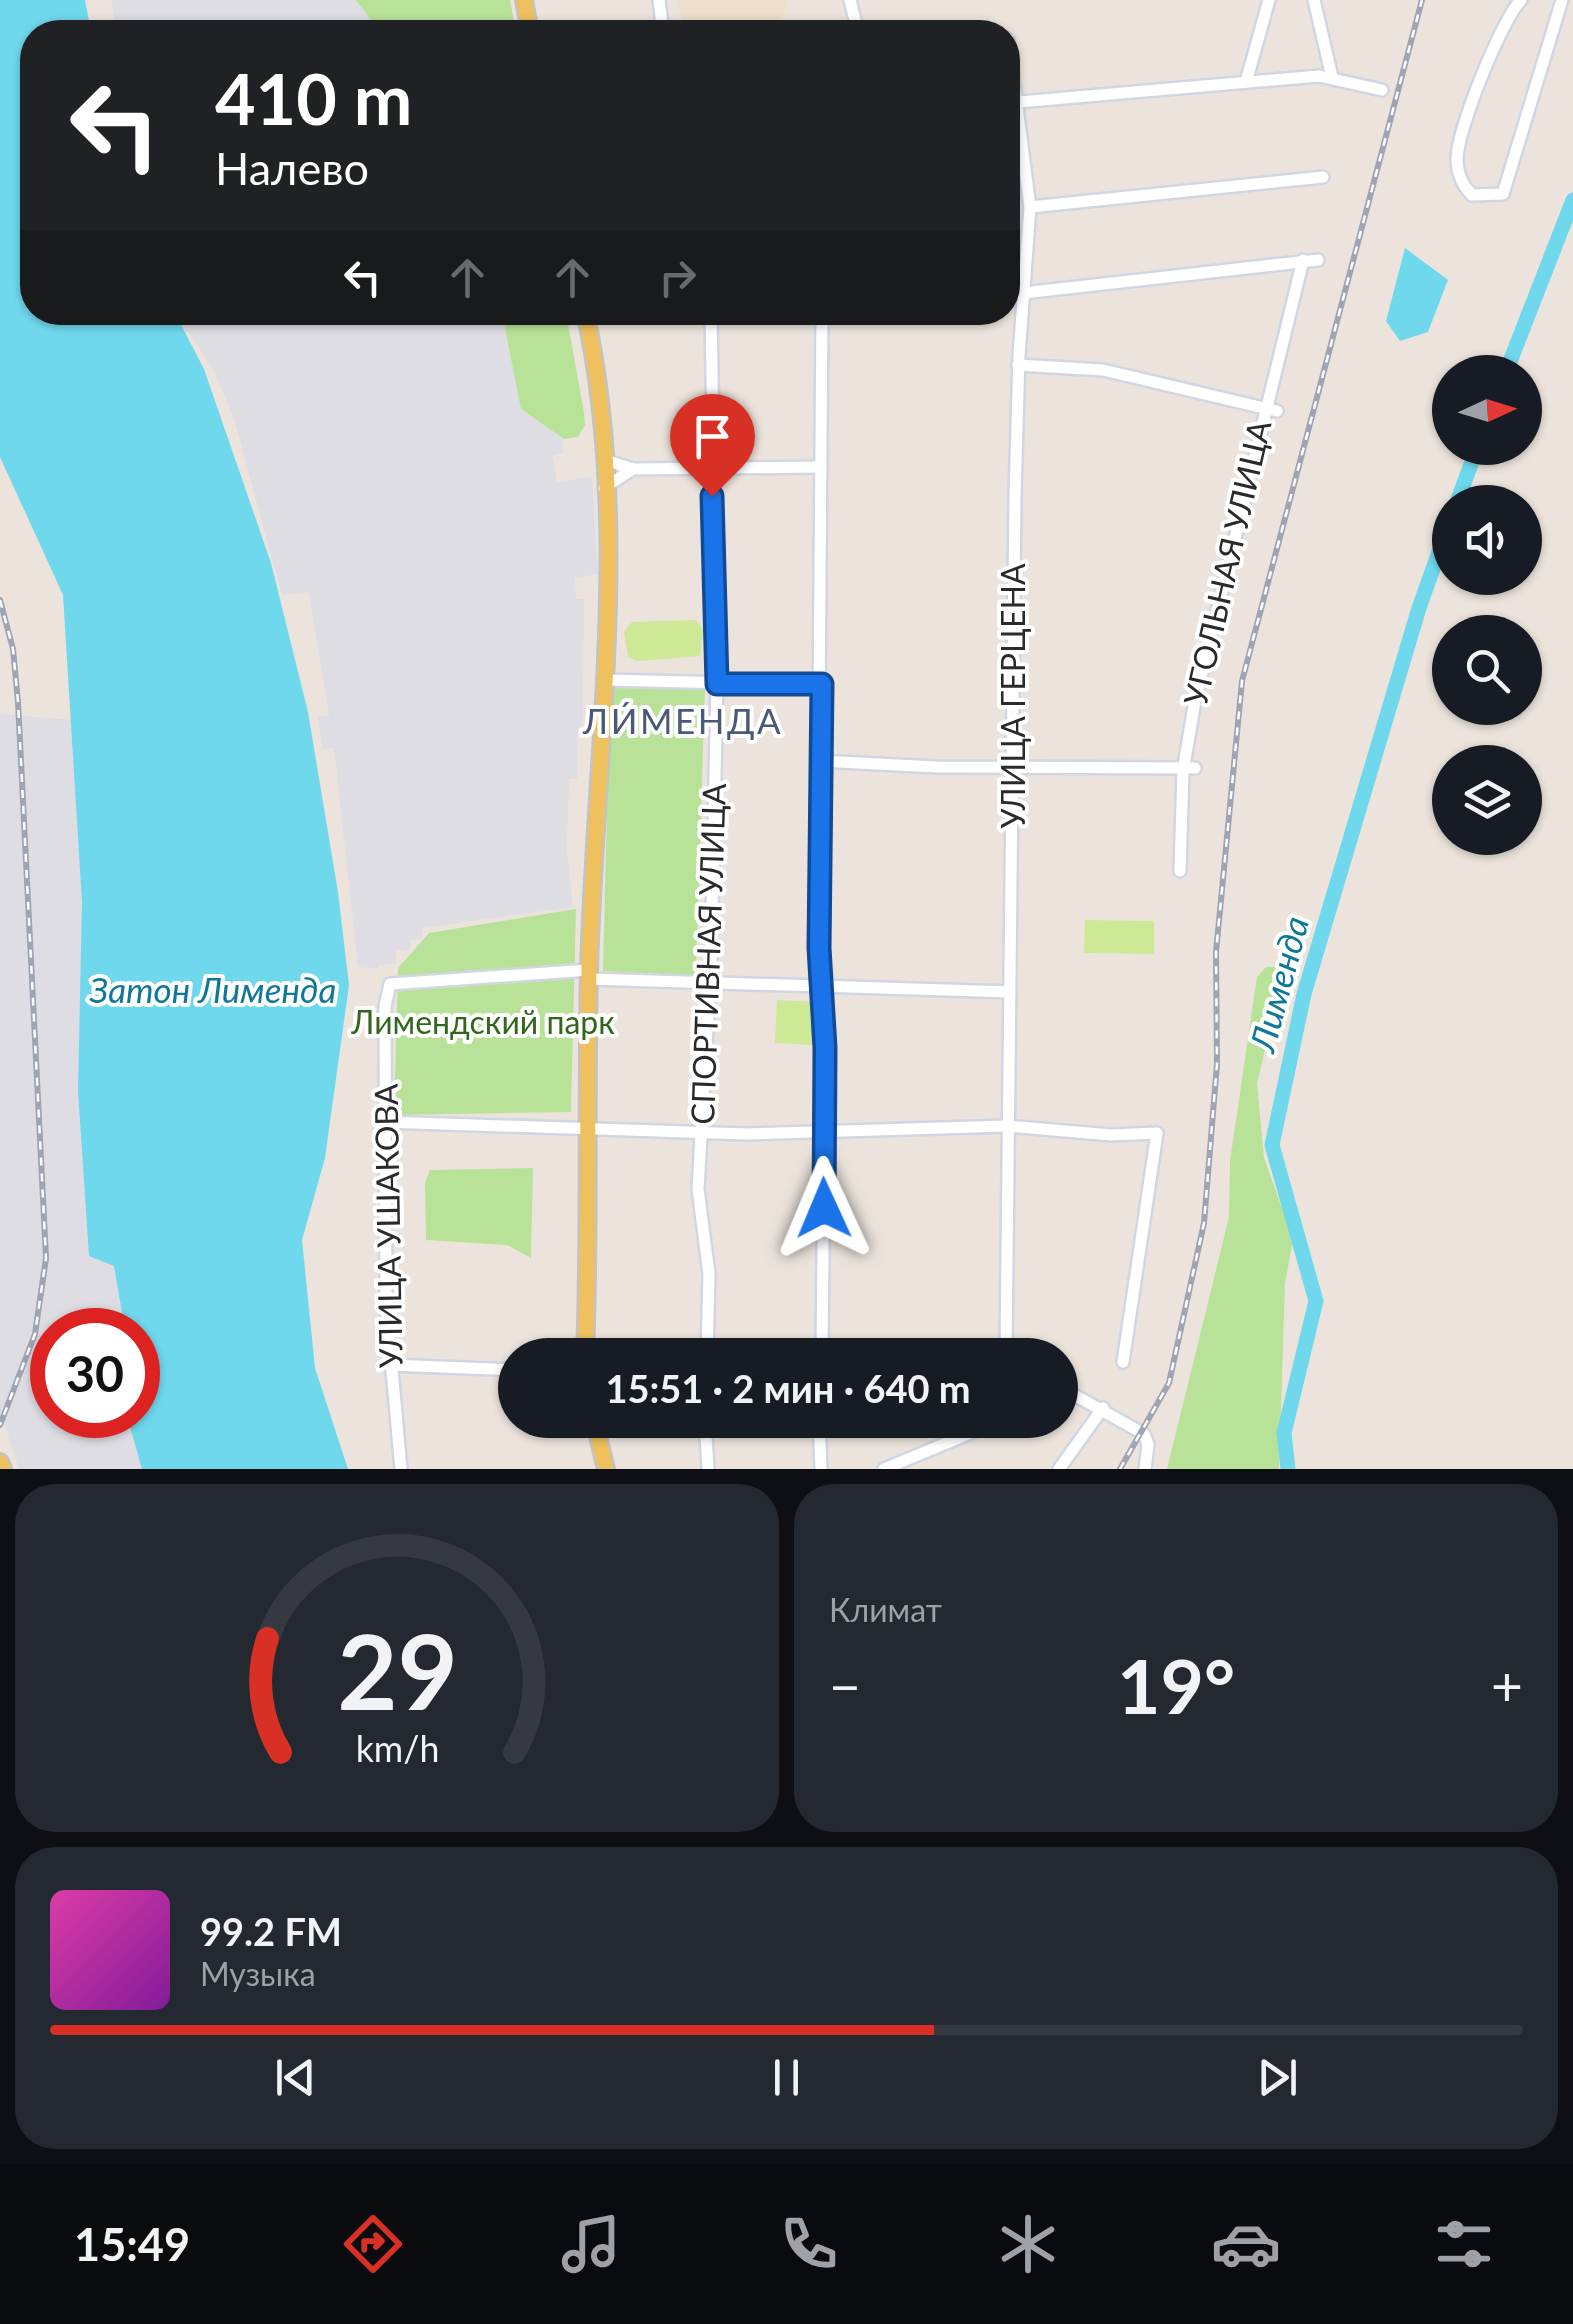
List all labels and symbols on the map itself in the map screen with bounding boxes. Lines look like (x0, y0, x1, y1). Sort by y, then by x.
north arrow (1432, 355, 1542, 465)
pin (670, 394, 755, 497)
street label: УГОЛЬНАЯ УЛИЦА (1175, 416, 1278, 709)
street label: УЛИЦА ГЕРЦЕНА (993, 563, 1032, 828)
district label: ЛИ́МЕНДА (582, 699, 783, 741)
street label: СПОРТИВНАЯ УЛИЦА (682, 782, 733, 1125)
water label: Лименда (1239, 911, 1316, 1057)
water label: Затон Лименда (89, 968, 336, 1010)
park label: Лимендский парк (350, 1002, 615, 1041)
street label: УЛИЦА УШАКОВА (366, 1083, 409, 1369)
position arrow (772, 1156, 876, 1260)
speed limit sign: 30 (30, 1308, 160, 1438)

